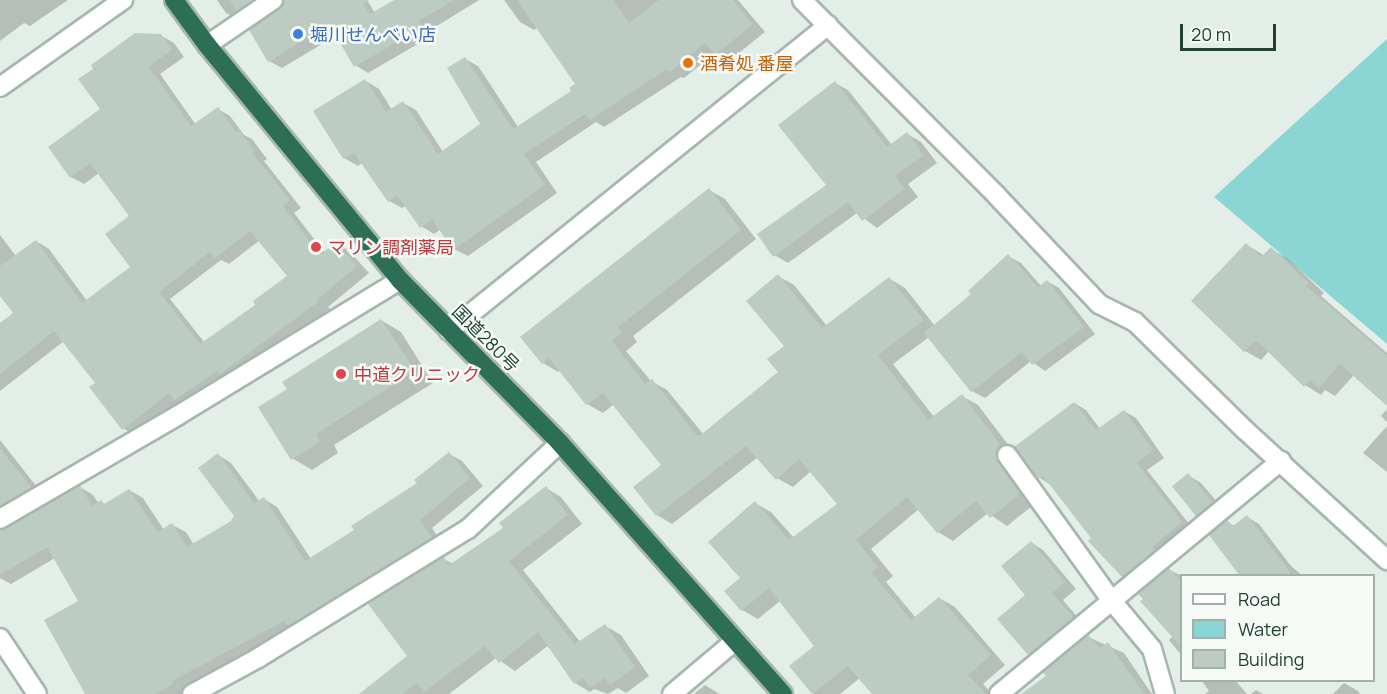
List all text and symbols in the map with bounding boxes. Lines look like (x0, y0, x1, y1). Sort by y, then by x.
scale bar (1183, 12, 1279, 50)
text: 20 m (1191, 22, 1231, 46)
place label: 堀川せんべい店 (310, 23, 436, 45)
marker: 堀川せんべい店 (291, 27, 305, 41)
place label: 酒肴処 番屋 (700, 52, 794, 74)
marker: 酒肴処 番屋 (681, 56, 695, 70)
place label: マリン調剤薬局 (328, 236, 454, 258)
marker: マリン調剤薬局 (309, 240, 323, 254)
street label: 国道280号 (448, 300, 524, 376)
place label: 中道クリニック (354, 363, 480, 385)
marker: 中道クリニック (332, 365, 350, 383)
legend (1180, 574, 1375, 682)
text: Road (1238, 587, 1281, 611)
text: Water (1238, 617, 1288, 641)
text: Building (1238, 647, 1304, 671)

